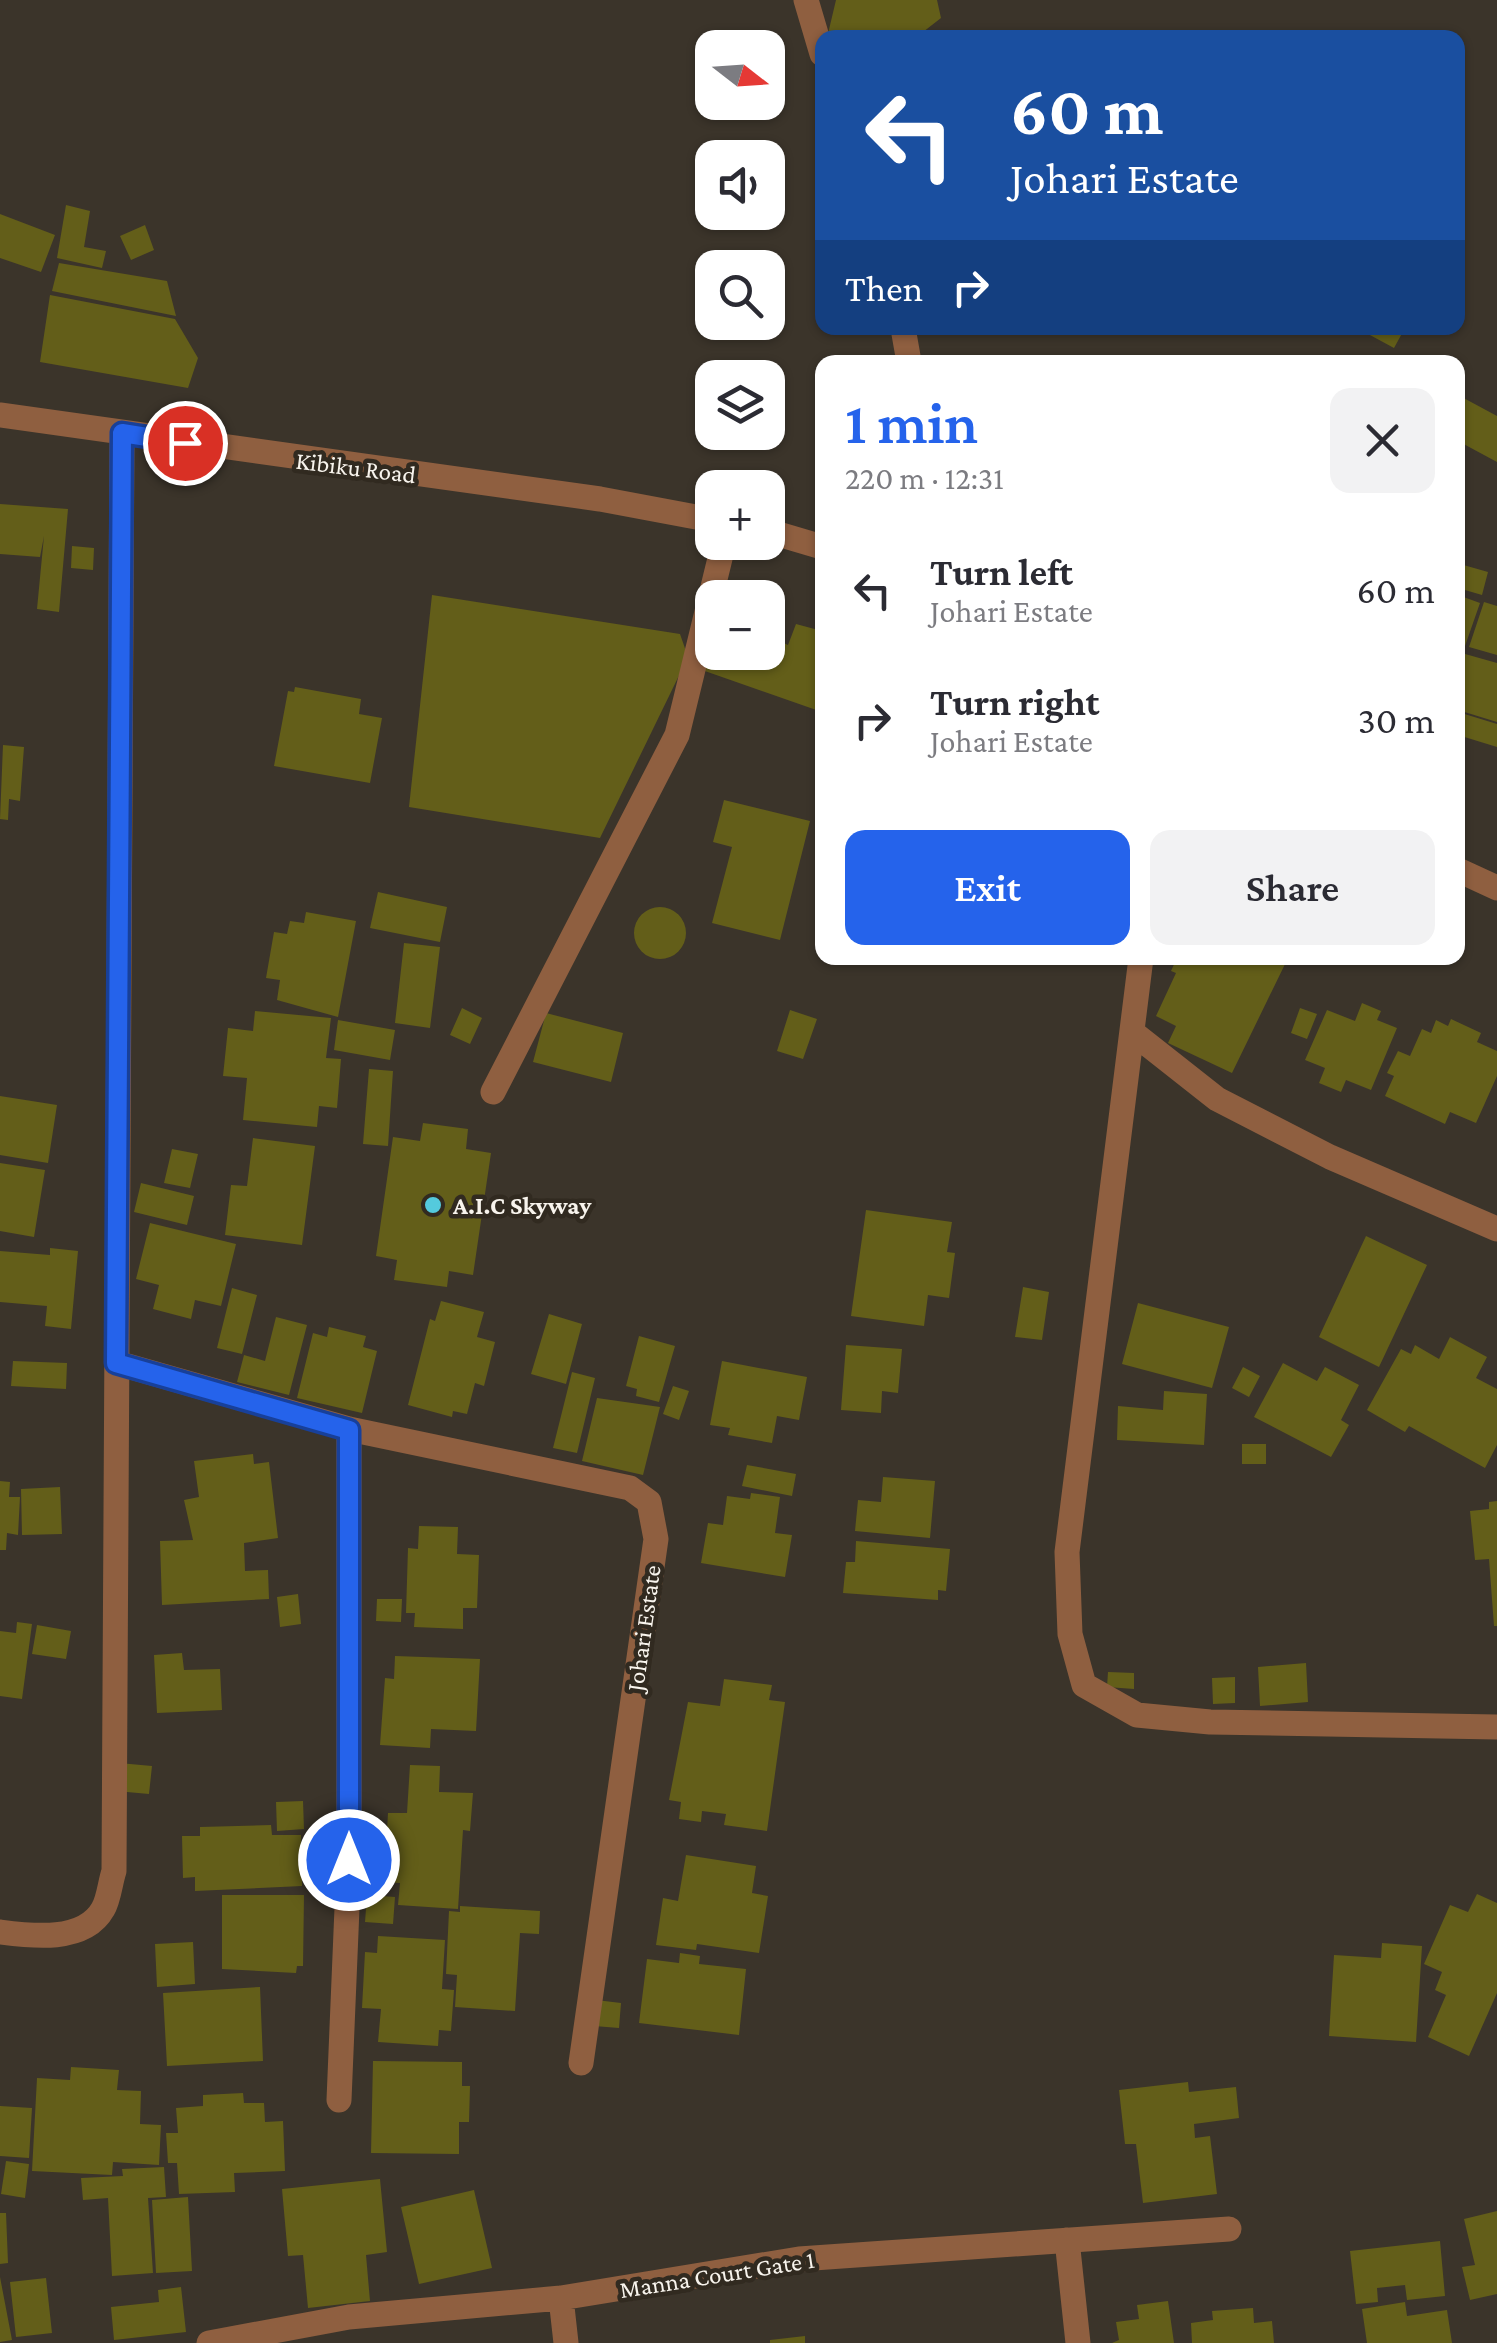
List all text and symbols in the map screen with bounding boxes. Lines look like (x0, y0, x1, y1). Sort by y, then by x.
north arrow (695, 30, 785, 120)
map controls (695, 30, 785, 670)
icon: left (845, 70, 975, 200)
text: 60 m (1010, 71, 1163, 149)
button: sound (695, 140, 785, 230)
text: Johari Estate (1010, 153, 1239, 203)
button: search (695, 250, 785, 340)
icon: right (943, 260, 998, 315)
text: Then (845, 267, 923, 309)
button: layers (695, 360, 785, 450)
button: close (1330, 388, 1435, 493)
text: 1 min (845, 389, 978, 456)
pin (143, 401, 228, 486)
icon: arrive (158, 416, 213, 471)
street label: Kibiku Road (294, 447, 418, 488)
text: 220 m · 12:31 (845, 460, 1004, 496)
button: + (695, 470, 785, 560)
text: Turn left (930, 551, 1073, 593)
icon: left (845, 563, 900, 618)
text: 60 m (1357, 569, 1435, 611)
button: − (695, 580, 785, 670)
text: Johari Estate (930, 593, 1093, 629)
text: Turn right (930, 681, 1099, 723)
icon: right (845, 693, 900, 748)
text: 30 m (1358, 699, 1435, 741)
text: Johari Estate (930, 723, 1093, 759)
button: Exit (845, 830, 1130, 945)
button: Share (1150, 830, 1435, 945)
place label: A.I.C Skyway (452, 1192, 592, 1219)
marker: A.I.C Skyway (422, 1194, 444, 1216)
street label: Johari Estate (621, 1563, 667, 1695)
position arrow (297, 1808, 401, 1912)
street label: Manna Court Gate 1 (618, 2246, 817, 2303)

